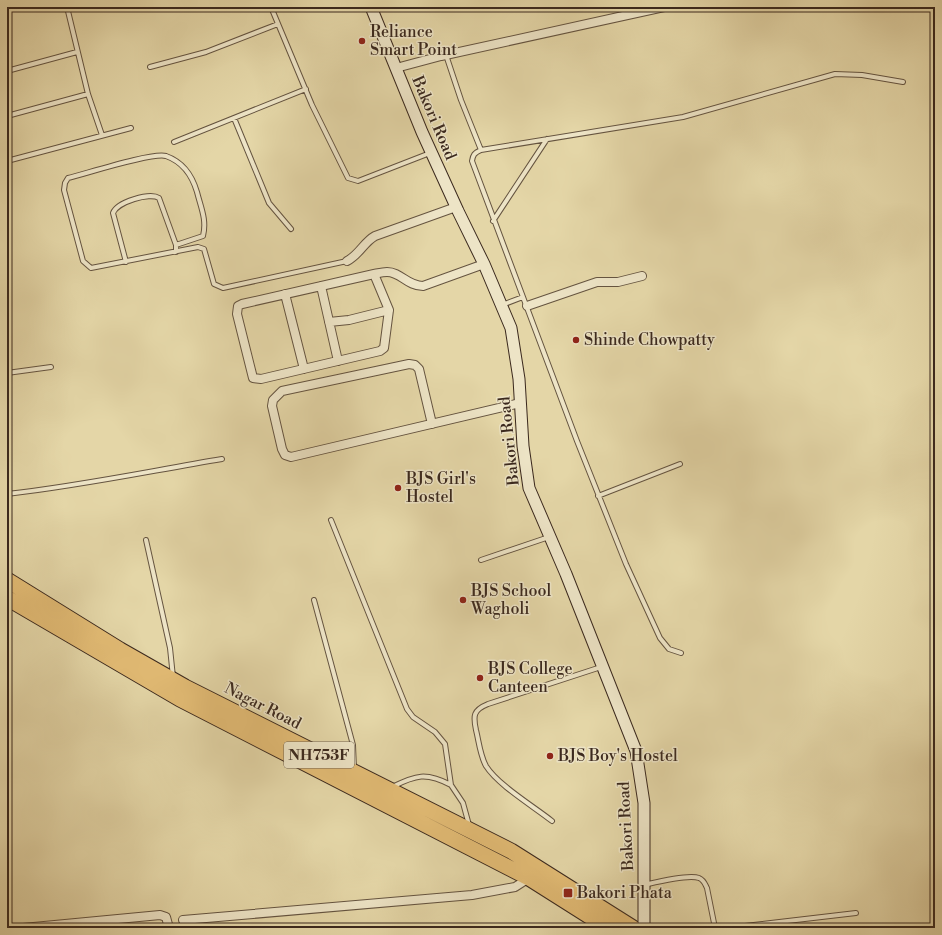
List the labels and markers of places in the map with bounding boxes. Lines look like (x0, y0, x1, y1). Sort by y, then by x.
place label: Reliance Smart Point (370, 22, 457, 60)
marker: Reliance Smart Point (357, 36, 367, 46)
place label: Shinde Chowpatty (584, 330, 715, 350)
marker: Shinde Chowpatty (571, 335, 581, 345)
place label: BJS Girl's Hostel (405, 469, 476, 507)
marker: BJS Girl's Hostel (393, 483, 403, 493)
place label: BJS School Wagholi (470, 581, 551, 619)
marker: BJS School Wagholi (458, 595, 468, 605)
place label: BJS College Canteen (487, 659, 573, 697)
marker: BJS College Canteen (475, 673, 485, 683)
place label: BJS Boy's Hostel (557, 746, 678, 766)
marker: BJS Boy's Hostel (545, 751, 555, 761)
place label: Bakori Phata (576, 883, 673, 903)
marker: Bakori Phata (562, 887, 574, 899)

